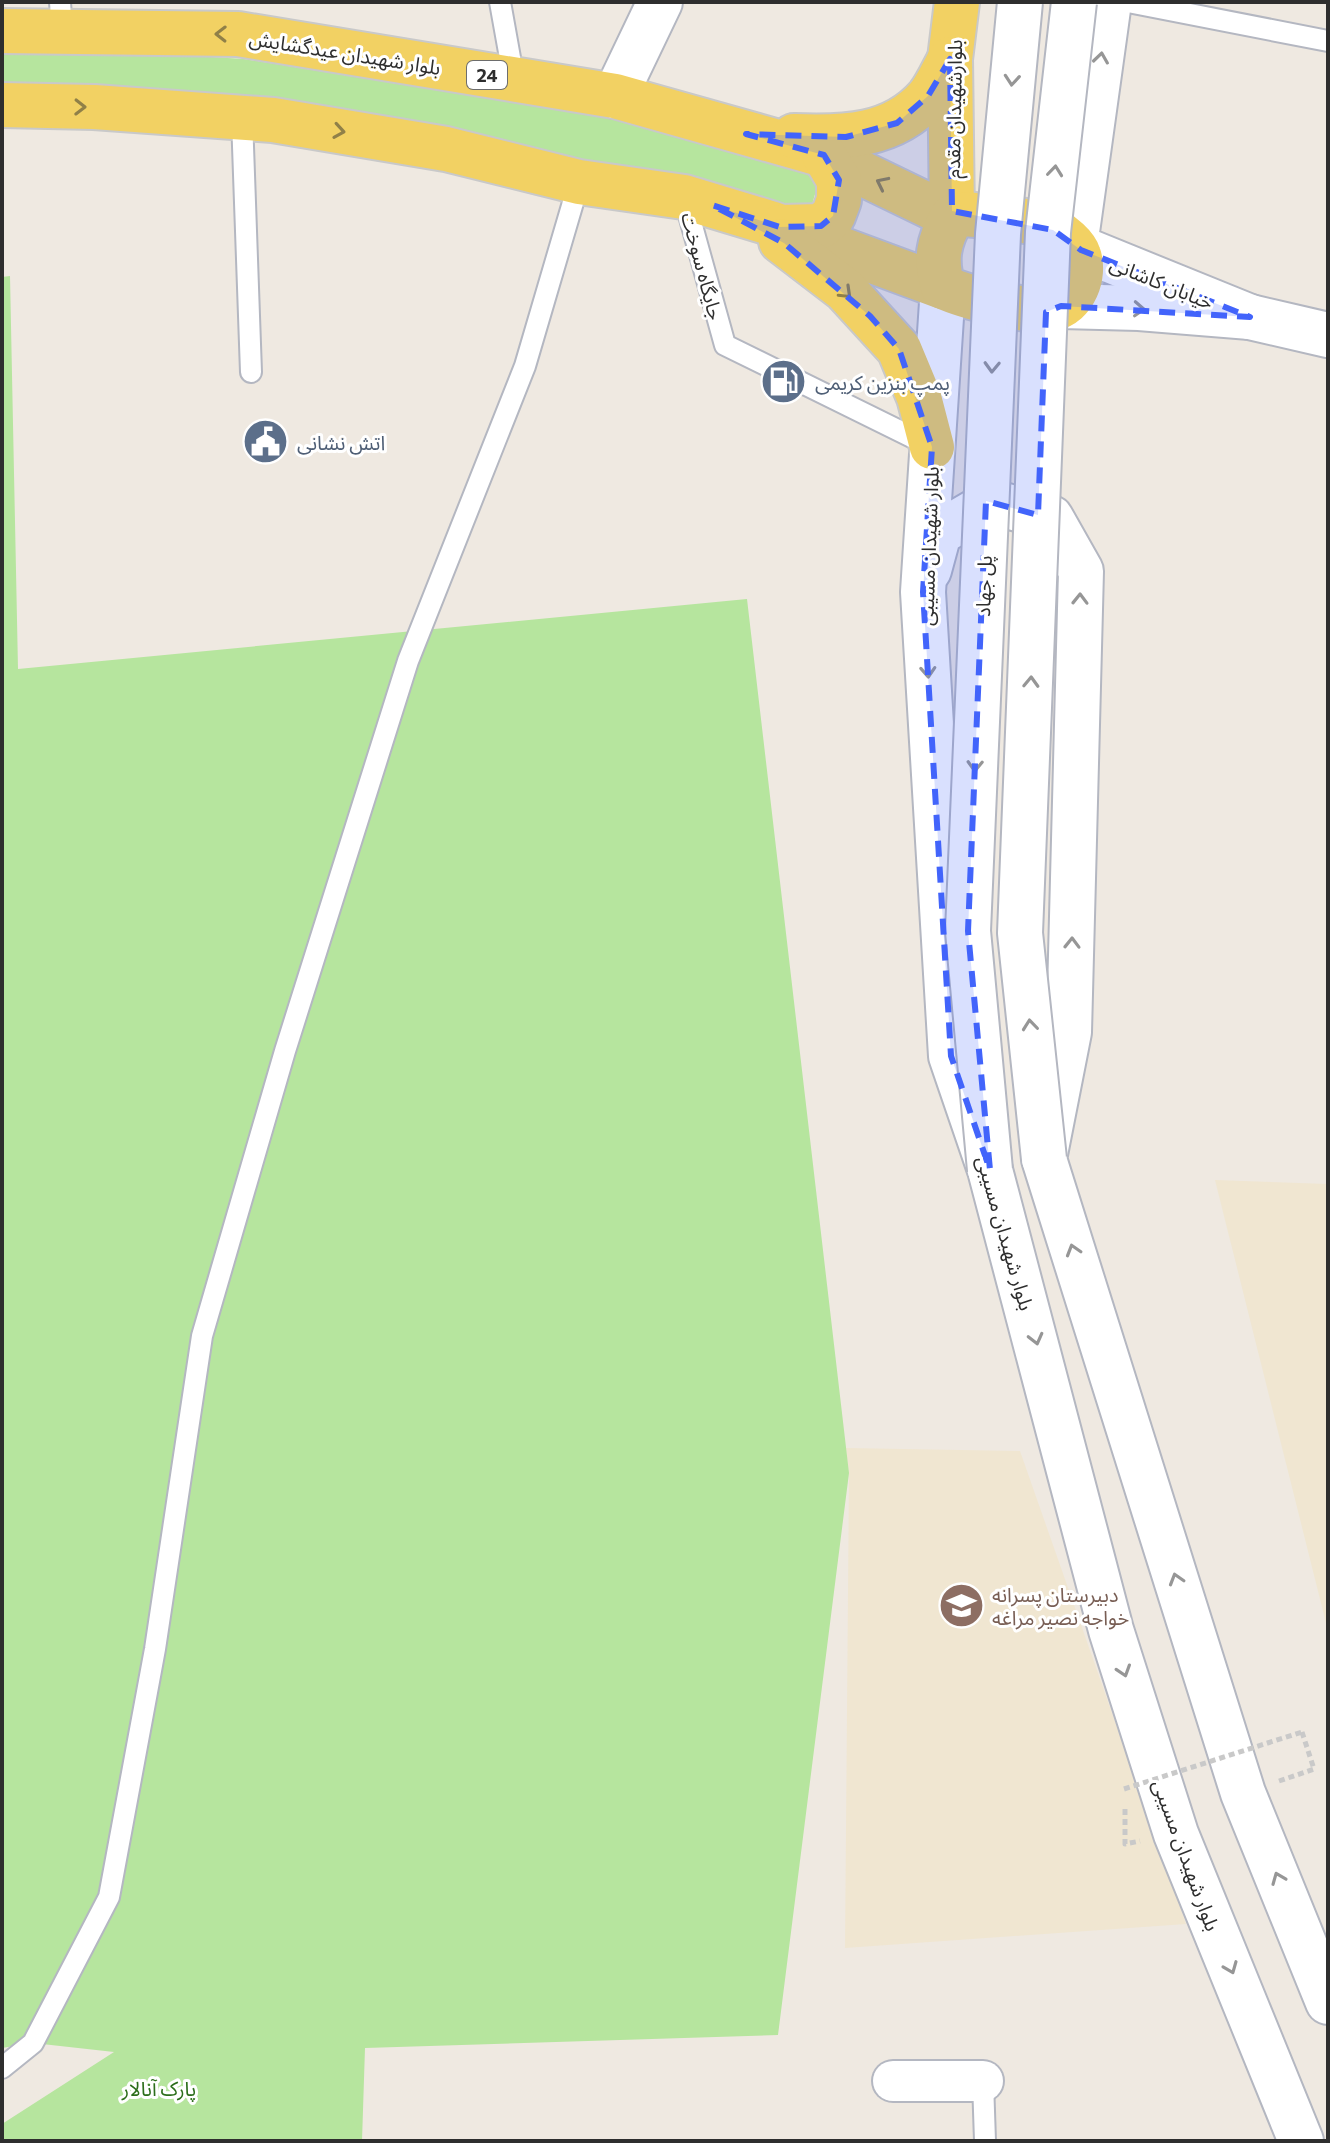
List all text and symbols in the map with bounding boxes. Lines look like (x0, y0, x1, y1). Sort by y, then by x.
one-way arrow (214, 25, 227, 43)
street label: بلوار شهیدان عیدگشایش (247, 25, 442, 80)
street label: بلوارشهیدان مقدم (940, 39, 970, 179)
one-way arrow (1092, 51, 1109, 65)
road number: 24 (467, 61, 507, 89)
one-way arrow (1004, 74, 1021, 87)
one-way arrow (74, 98, 87, 115)
one-way arrow (332, 121, 345, 138)
one-way arrow (1047, 164, 1064, 177)
one-way arrow (875, 177, 890, 193)
street label: جایگاه سوخت (676, 210, 729, 323)
street label: خیابان کاشانی (1106, 250, 1217, 315)
one-way arrow (837, 284, 852, 298)
one-way arrow (1133, 300, 1146, 317)
fuel station icon: پمپ بنزین کریمی (760, 358, 808, 406)
one-way arrow (984, 361, 1001, 374)
place label: پمپ بنزین کریمی (815, 370, 950, 397)
public building icon: اتش نشانی (242, 418, 290, 466)
place label: اتش نشانی (297, 430, 385, 455)
street label: بلوار شهیدان مسیبی (913, 466, 944, 626)
street label: پل جهاد (970, 555, 998, 617)
one-way arrow (1072, 592, 1089, 605)
one-way arrow (919, 666, 936, 679)
one-way arrow (1022, 675, 1039, 688)
one-way arrow (966, 760, 983, 773)
one-way arrow (1063, 936, 1080, 949)
one-way arrow (1022, 1018, 1039, 1031)
street label: بلوار شهیدان مسیبی (972, 1153, 1040, 1313)
one-way arrow (1066, 1244, 1082, 1258)
one-way arrow (1026, 1331, 1043, 1345)
one-way arrow (1169, 1572, 1185, 1586)
school or university icon: دبیرستان پسرانه خواجه نصیر مراغه (937, 1582, 985, 1630)
place label: دبیرستان پسرانه خواجه نصیر مراغه (992, 1582, 1129, 1630)
one-way arrow (1115, 1664, 1131, 1677)
street label: بلوار شهیدان مسیبی (1148, 1776, 1226, 1934)
one-way arrow (1271, 1872, 1288, 1886)
one-way arrow (1221, 1960, 1238, 1974)
park label: پارک آنالار (121, 2076, 196, 2102)

